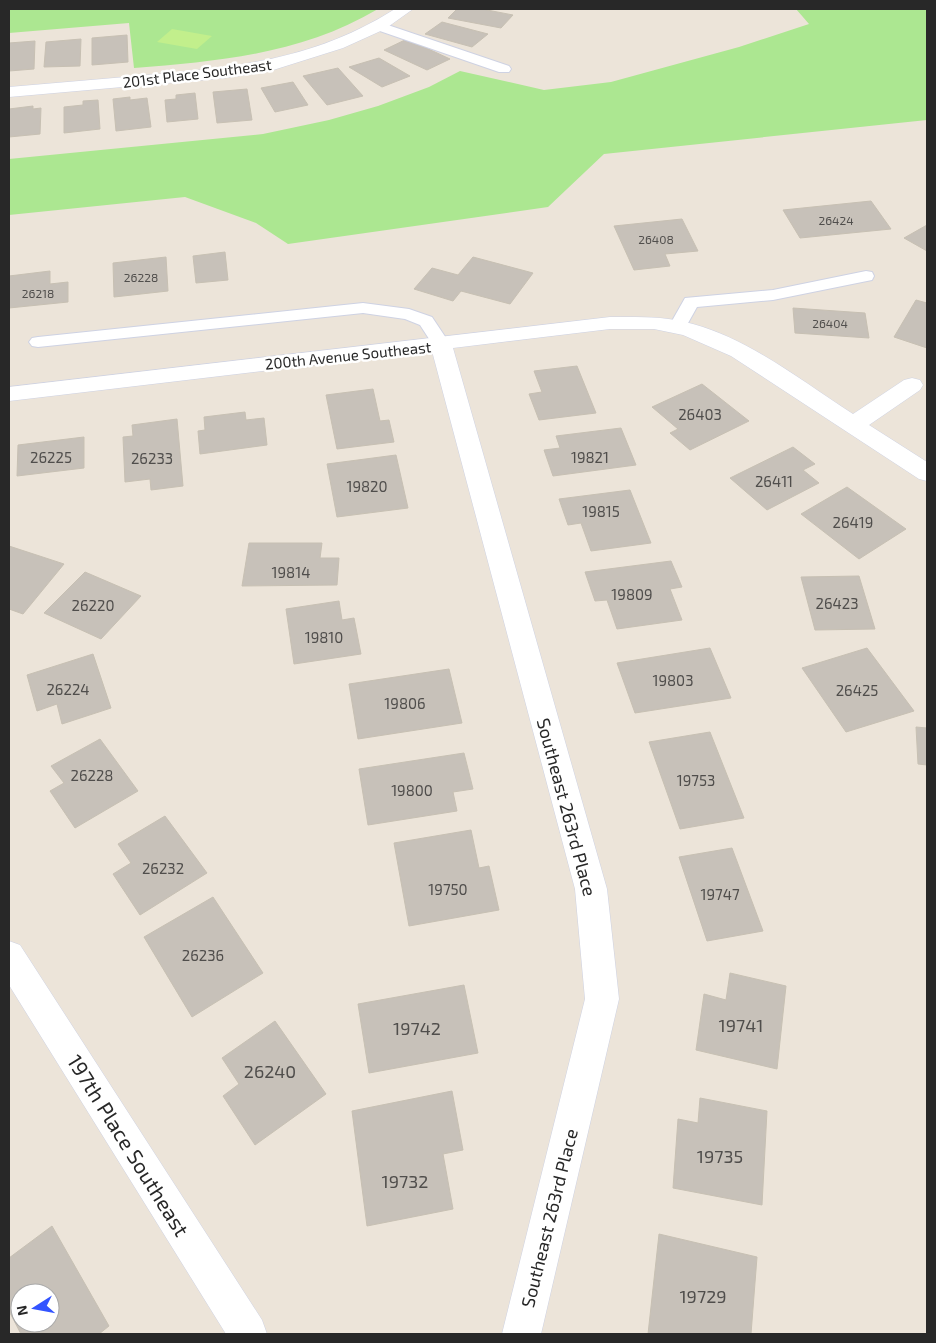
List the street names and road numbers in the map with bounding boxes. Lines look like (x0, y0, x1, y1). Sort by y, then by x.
street label: 201st Place Southeast (122, 55, 273, 91)
street label: 200th Avenue Southeast (264, 337, 432, 373)
street label: Southeast 263rd Place (533, 716, 601, 898)
street label: 197th Place Southeast (63, 1050, 195, 1240)
street label: Southeast 263rd Place (516, 1126, 582, 1310)

